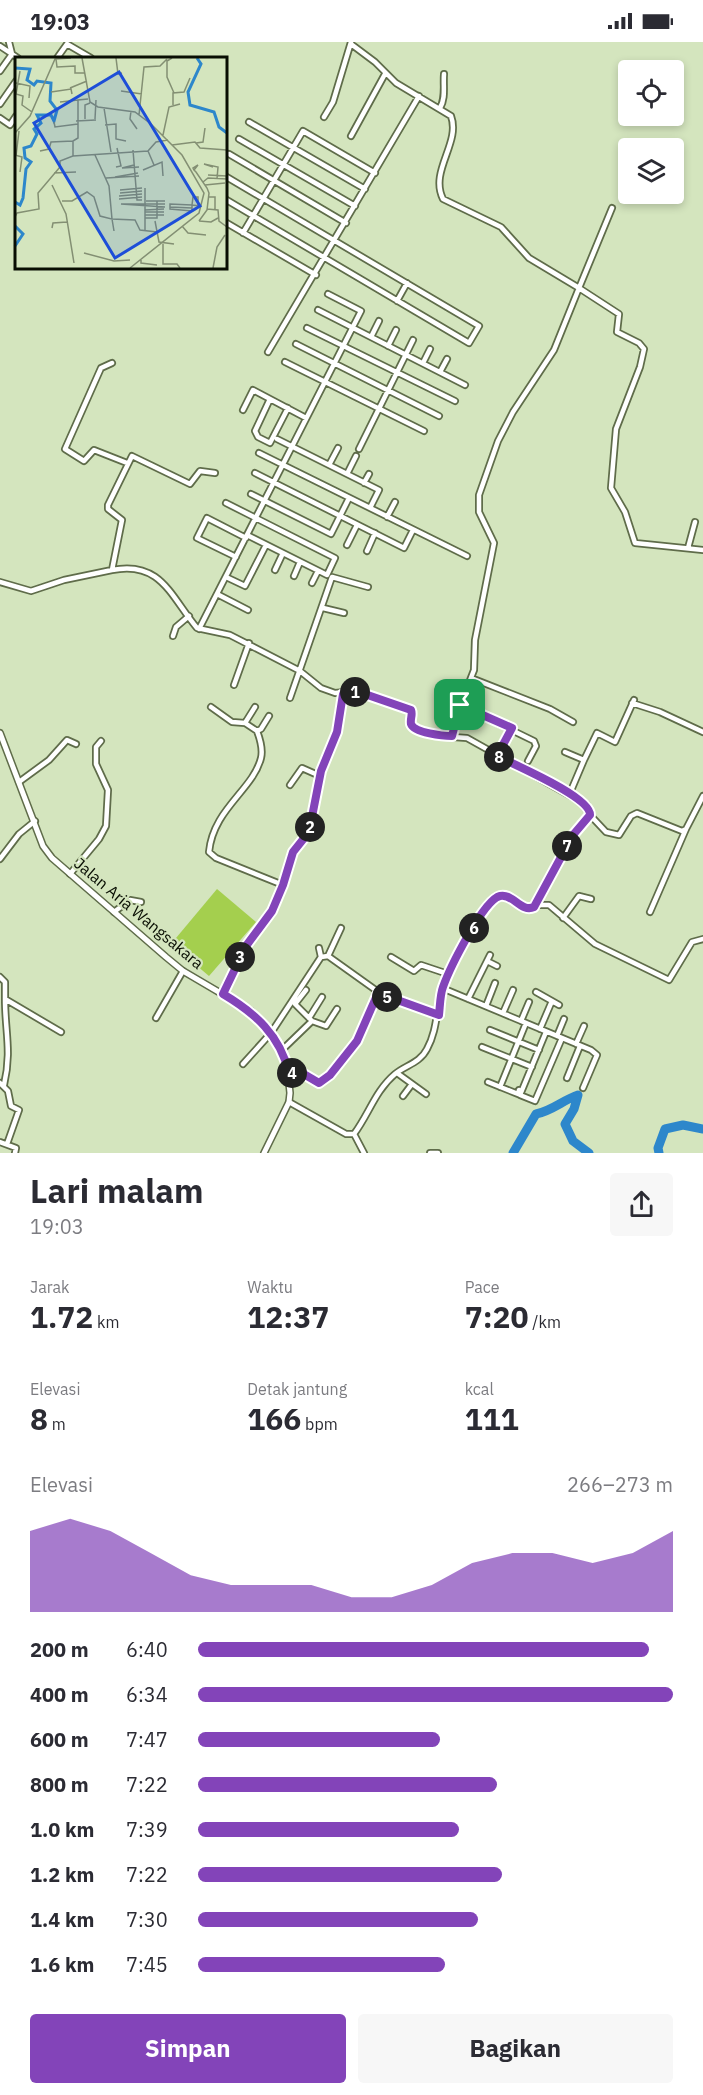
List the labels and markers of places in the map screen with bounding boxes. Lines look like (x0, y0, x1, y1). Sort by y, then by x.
pin: 1 (340, 677, 370, 707)
pin (434, 679, 485, 730)
pin: 8 (484, 742, 514, 772)
pin: 2 (295, 812, 325, 842)
pin: 7 (552, 831, 582, 861)
pin: 6 (459, 913, 489, 943)
pin: 3 (225, 942, 255, 972)
pin: 5 (372, 982, 402, 1012)
pin: 4 (277, 1058, 307, 1088)

